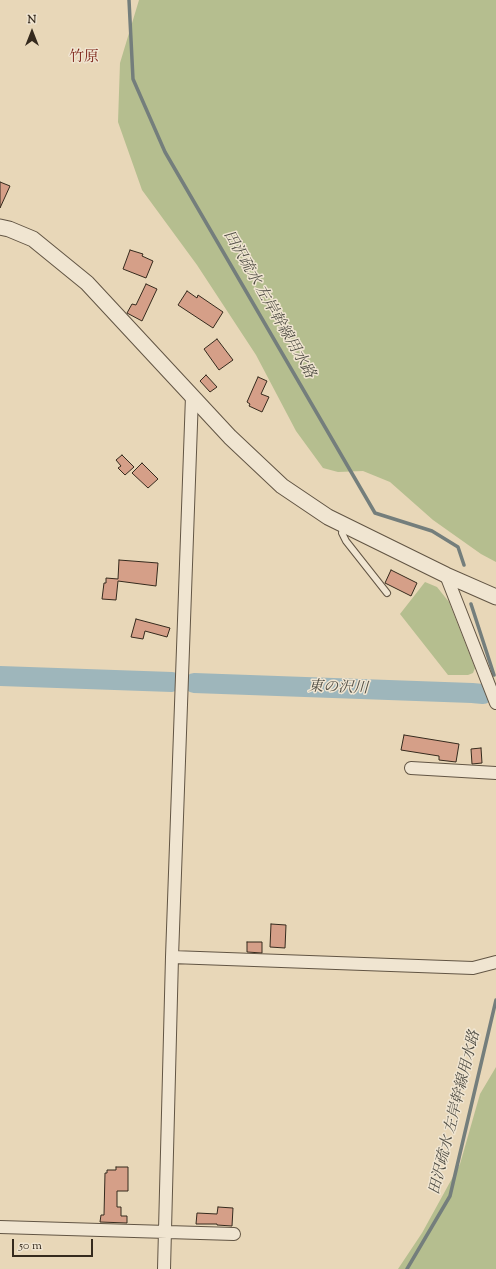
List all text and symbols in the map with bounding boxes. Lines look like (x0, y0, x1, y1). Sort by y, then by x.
north arrow (12, 12, 52, 52)
text: N (28, 12, 36, 28)
district label: 竹原 (69, 49, 99, 67)
water label: 田沢疏水 左岸幹線用水路 (218, 228, 318, 382)
water label: 東の沢川 (308, 679, 368, 699)
water label: 田沢疏水 左岸幹線用水路 (427, 1029, 485, 1197)
scale bar (14, 1231, 95, 1257)
text: 50 m (19, 1237, 42, 1255)

